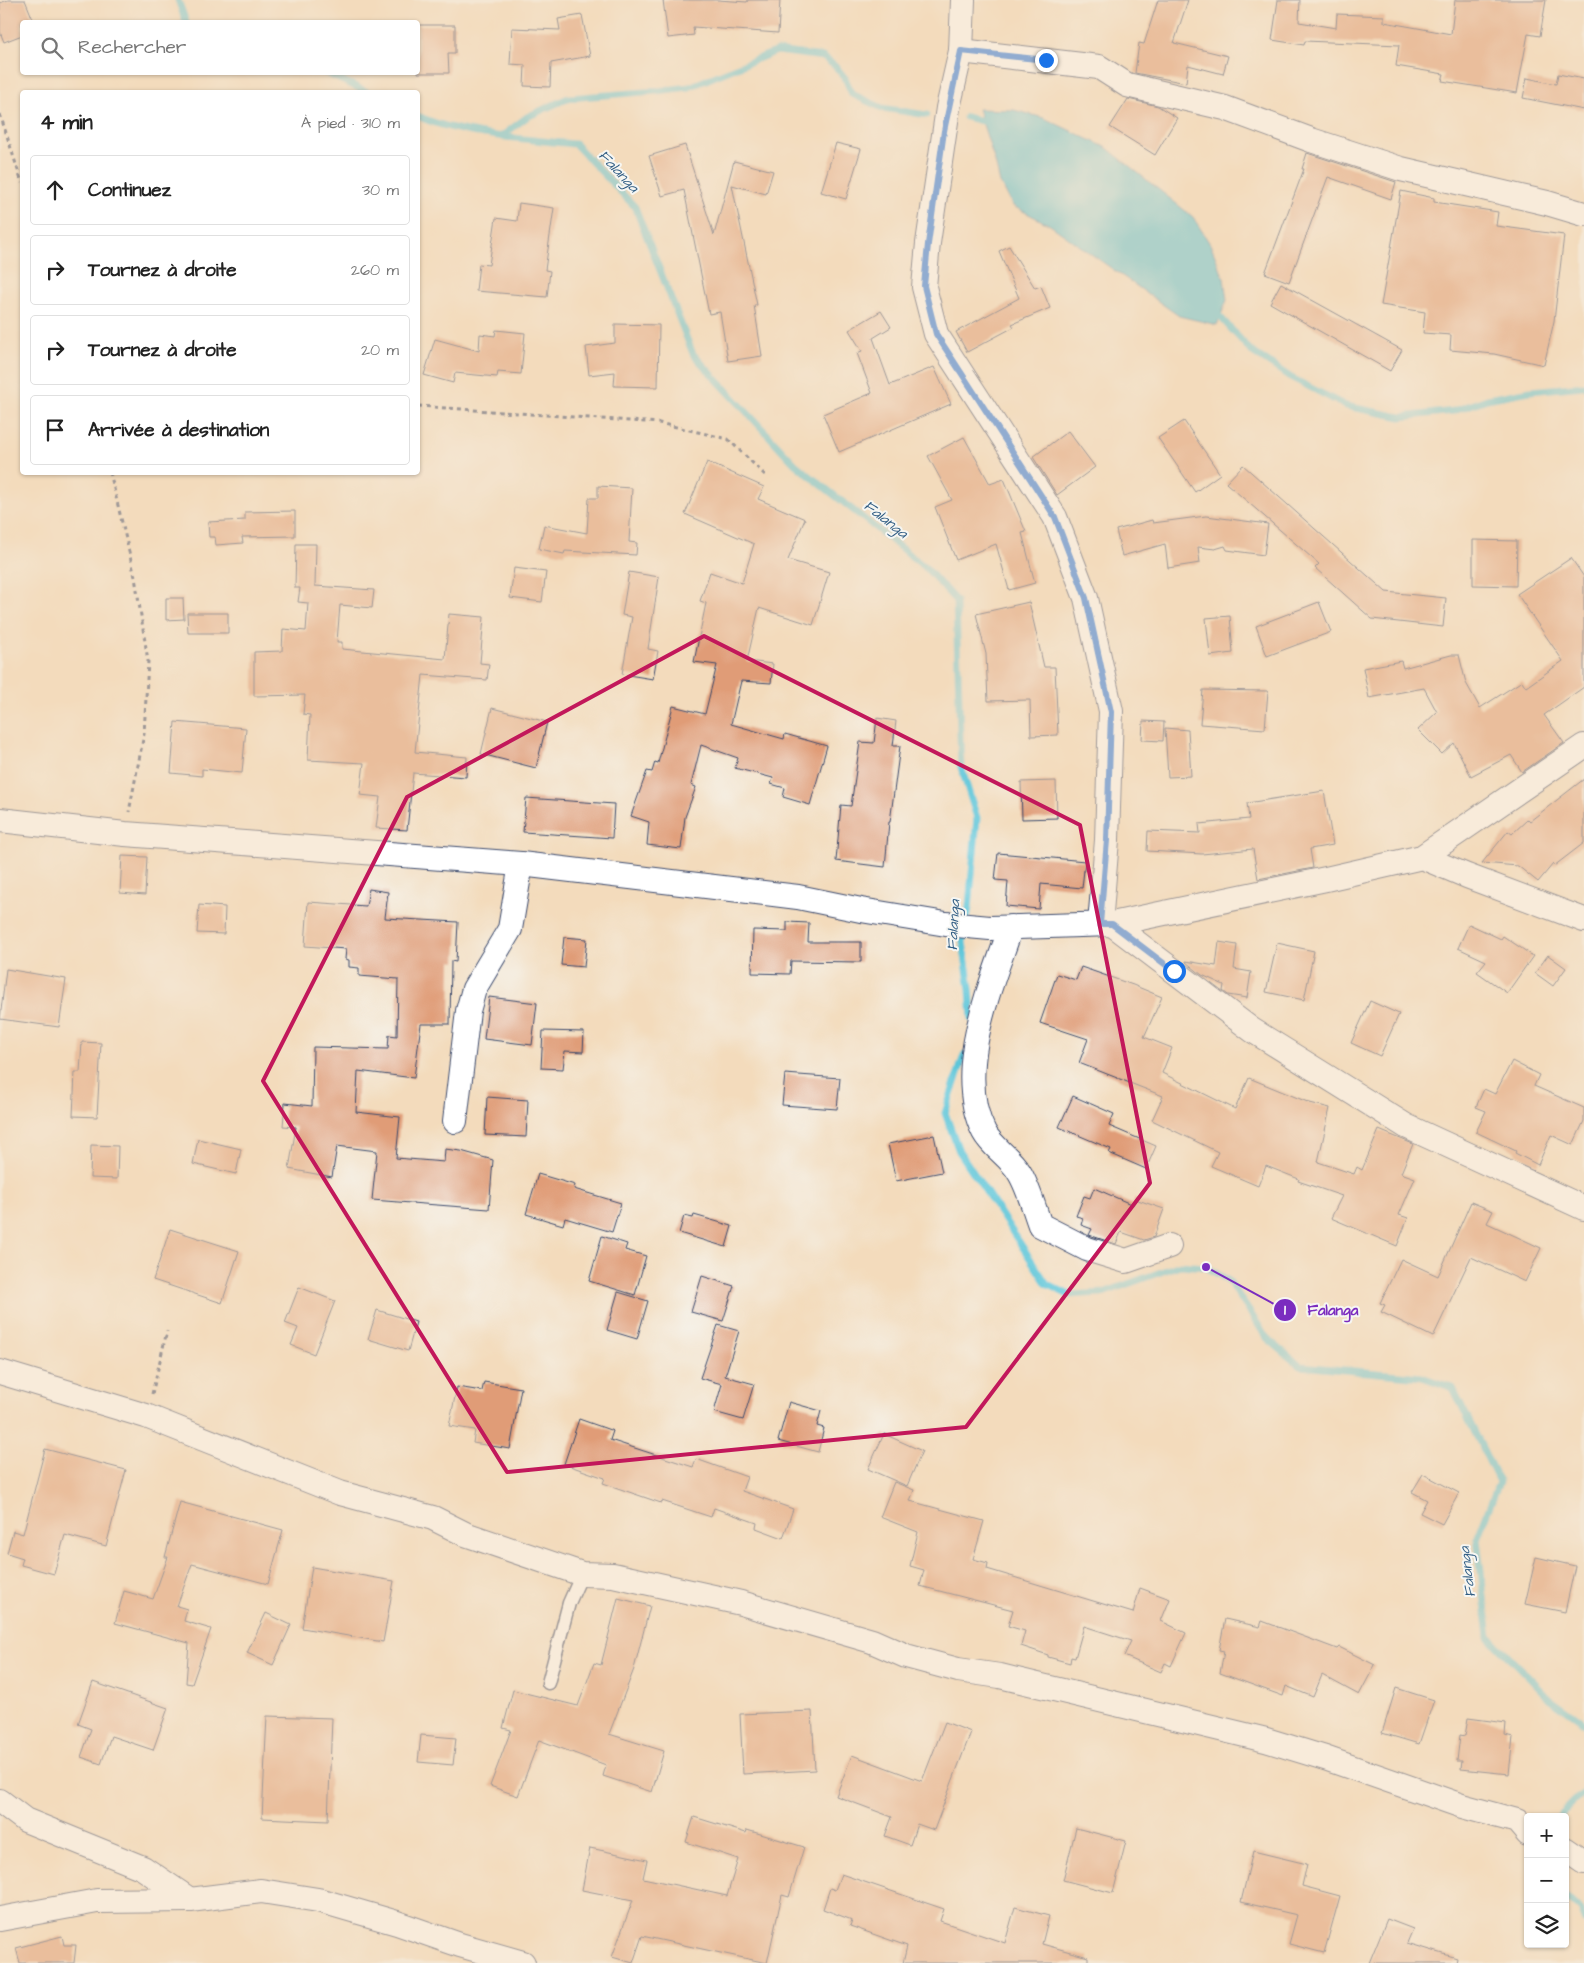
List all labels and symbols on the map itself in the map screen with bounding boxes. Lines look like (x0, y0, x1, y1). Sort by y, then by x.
route end (1035, 49, 1058, 72)
water label: Falanga (593, 146, 645, 199)
water label: Falanga (859, 495, 913, 545)
water label: Falanga (942, 898, 966, 951)
route start (1163, 960, 1186, 983)
callout: Falanga (1273, 1295, 1368, 1325)
text: 1 (1284, 1300, 1286, 1321)
text: Falanga (1308, 1300, 1359, 1323)
water label: Falanga (1454, 1544, 1482, 1598)

